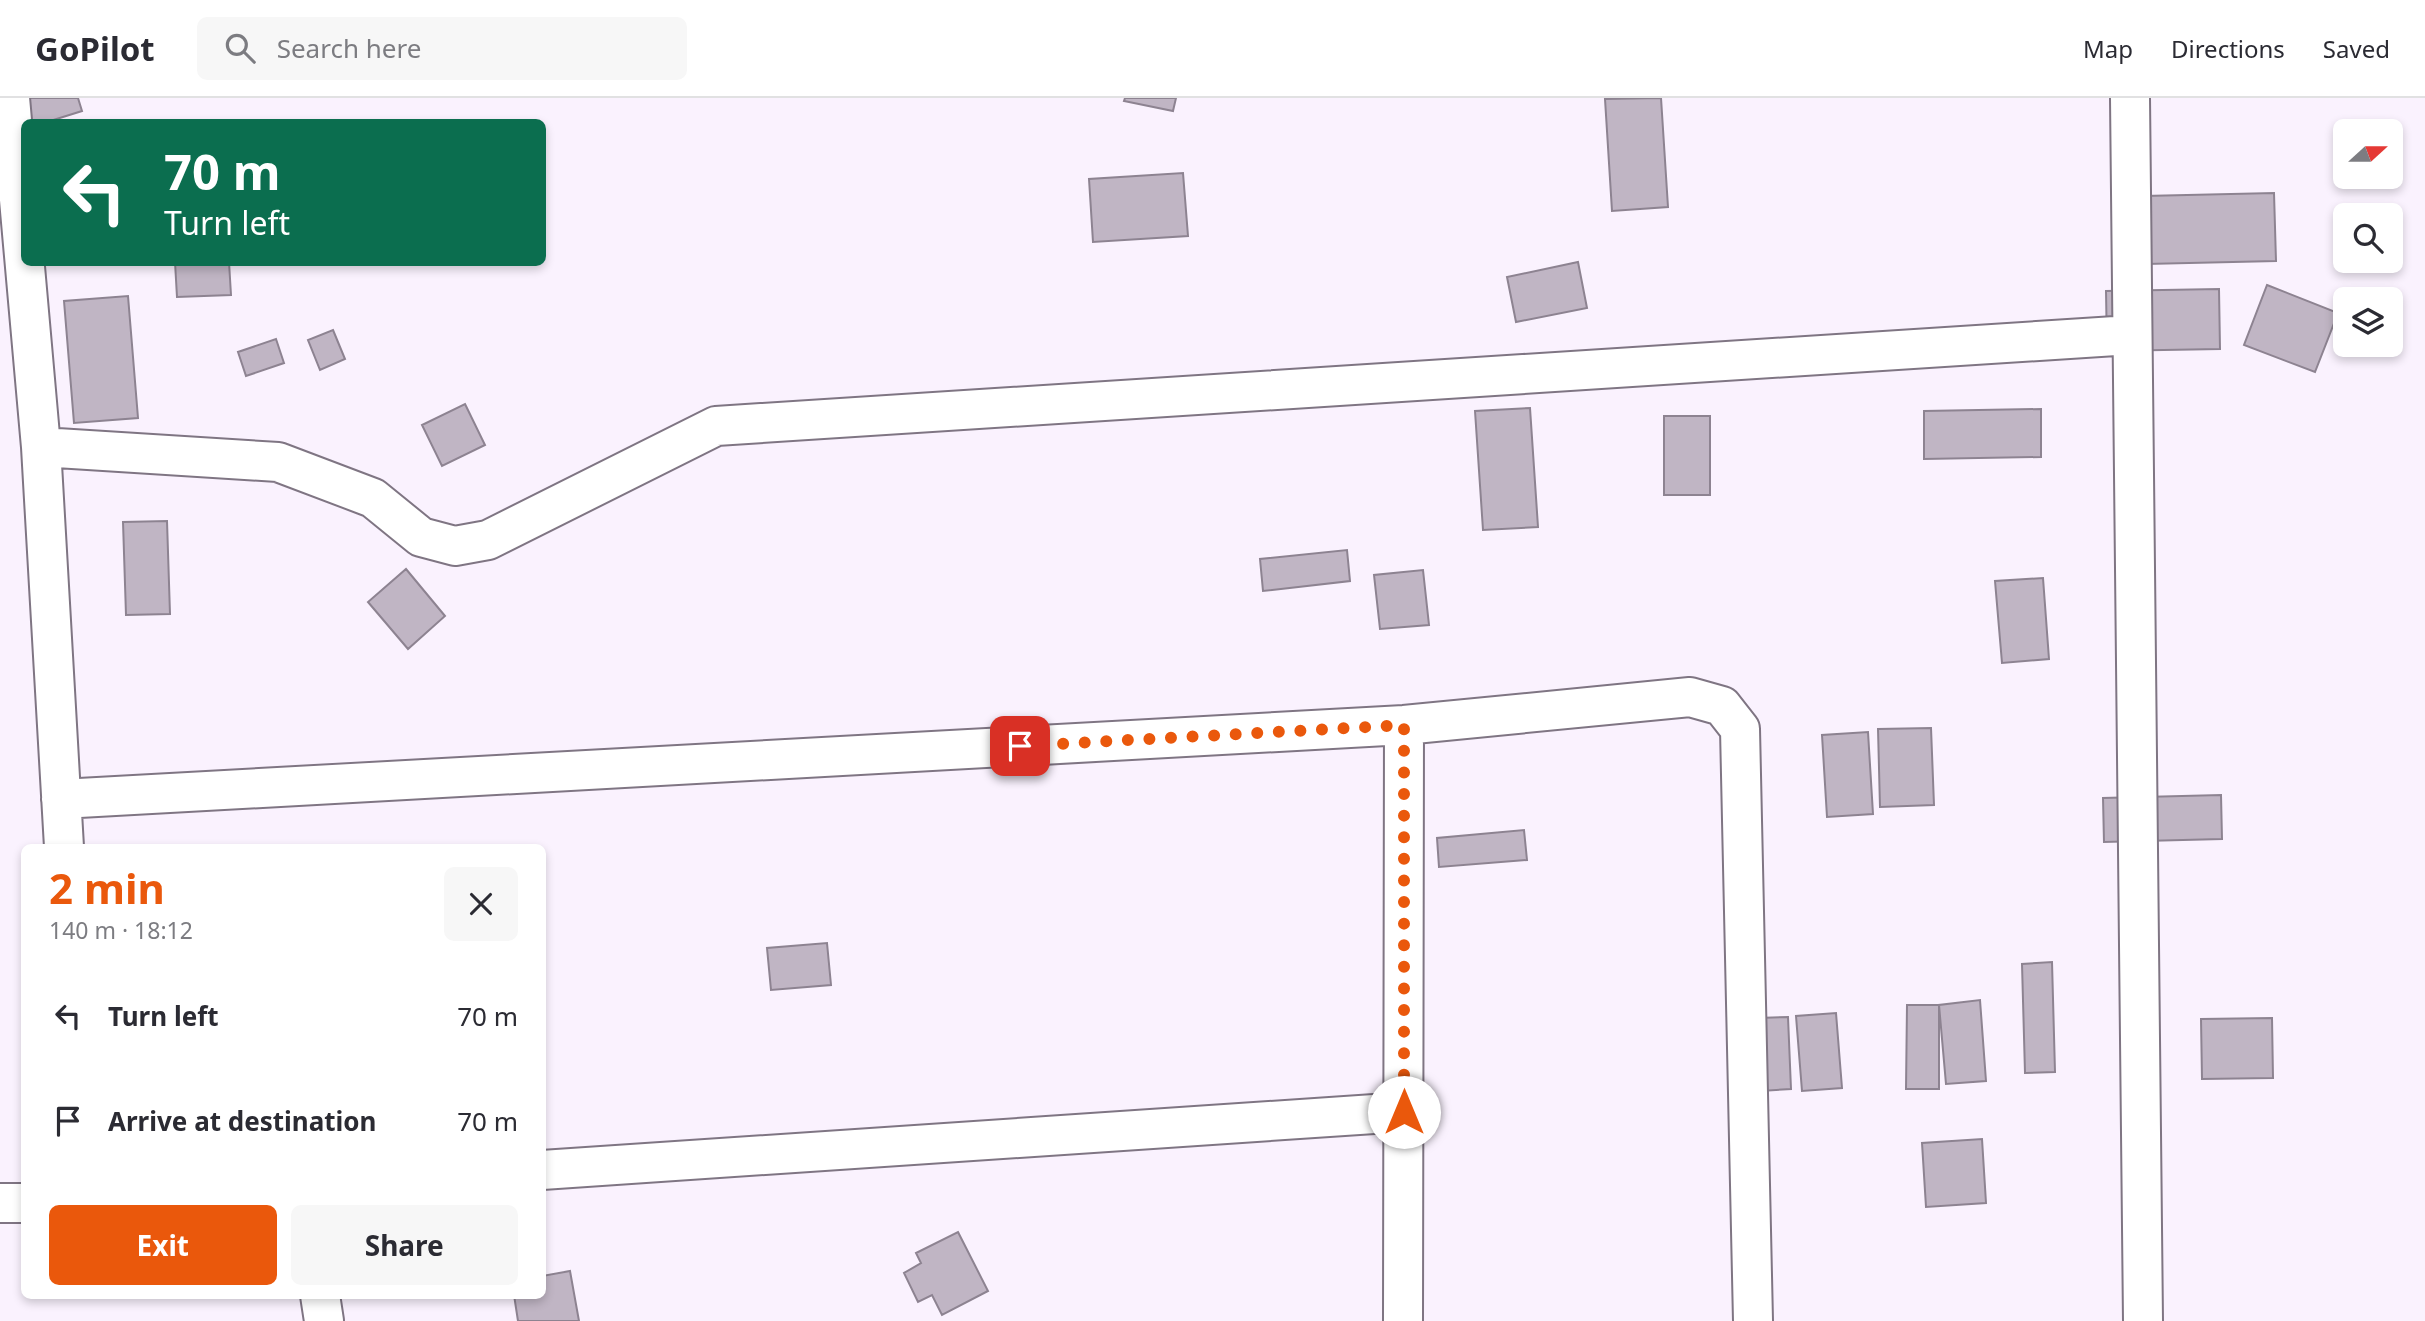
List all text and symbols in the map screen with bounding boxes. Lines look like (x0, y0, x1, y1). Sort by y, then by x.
search box (197, 17, 687, 80)
text: GoPilot (35, 26, 155, 71)
icon: search (221, 29, 259, 67)
text: Search here (277, 30, 421, 66)
text: Map (2083, 32, 2133, 65)
text: Directions (2171, 32, 2285, 65)
text: Saved (2323, 32, 2390, 65)
north arrow (2333, 119, 2403, 189)
map controls (2333, 119, 2403, 357)
text: 70 m (164, 138, 281, 204)
icon: left (49, 147, 140, 238)
text: Turn left (164, 201, 290, 244)
button: search (2333, 203, 2403, 273)
button: layers (2333, 287, 2403, 357)
pin (990, 716, 1050, 776)
icon: arrive (1001, 727, 1039, 765)
text: 2 min (49, 859, 165, 916)
button: close (444, 867, 518, 941)
text: 140 m · 18:12 (49, 914, 193, 946)
icon: left (49, 997, 87, 1035)
text: Turn left (108, 998, 219, 1034)
text: 70 m (457, 998, 518, 1034)
position arrow (1367, 1075, 1441, 1149)
icon: arrive (49, 1102, 87, 1140)
text: Arrive at destination (108, 1103, 377, 1139)
text: 70 m (457, 1103, 518, 1139)
button: Exit (49, 1205, 277, 1285)
button: Share (291, 1205, 518, 1285)

